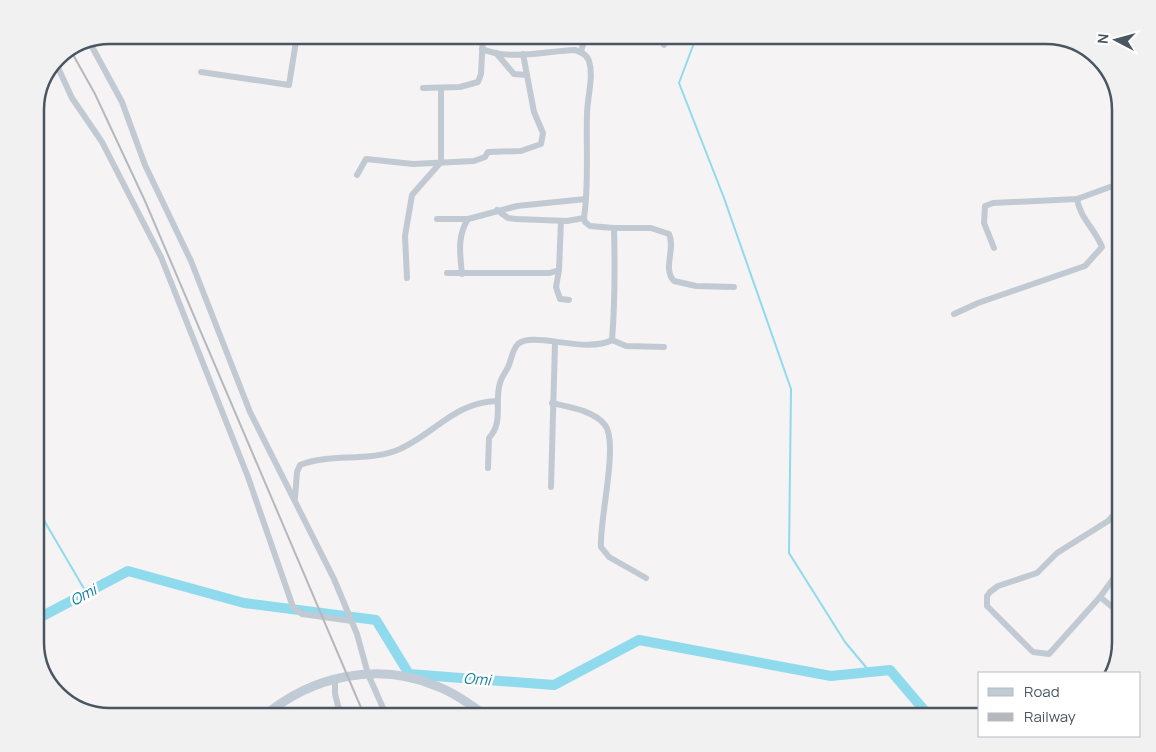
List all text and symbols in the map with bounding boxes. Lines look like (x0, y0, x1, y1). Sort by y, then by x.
north arrow (1091, 15, 1141, 65)
text: N (1093, 33, 1113, 45)
water label: Omi (66, 578, 102, 611)
water label: Omi (463, 668, 494, 691)
legend (978, 672, 1141, 737)
text: Road (1024, 681, 1060, 702)
text: Railway (1024, 706, 1076, 727)

